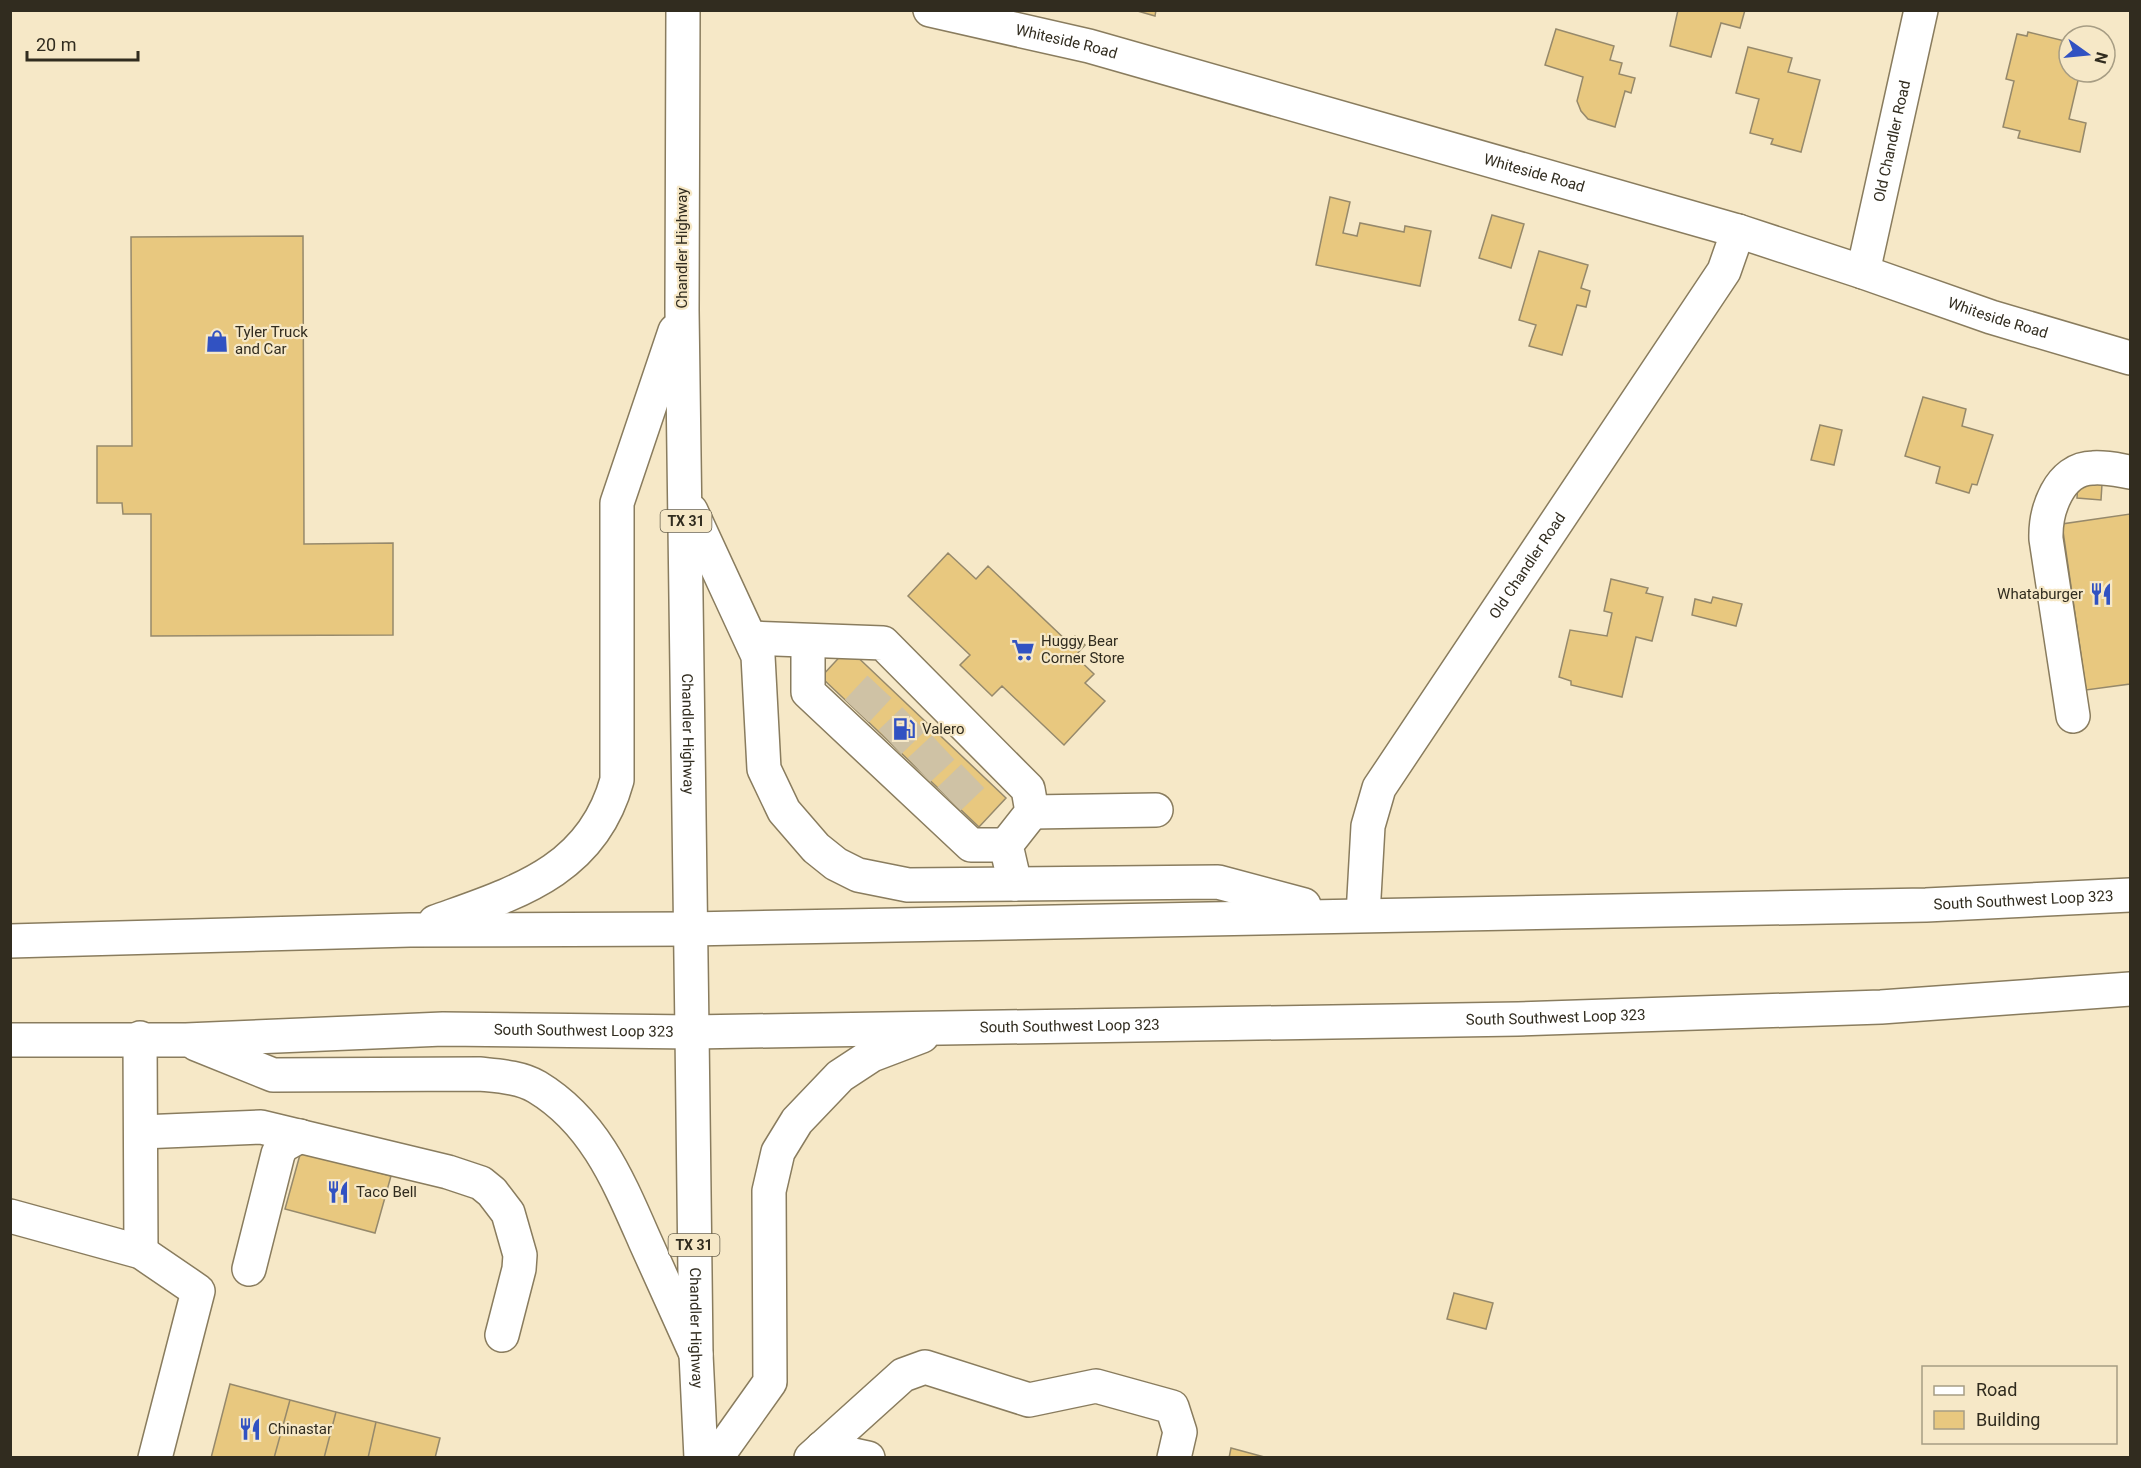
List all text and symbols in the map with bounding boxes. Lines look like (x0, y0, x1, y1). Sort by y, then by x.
street label: Whiteside Road (1014, 21, 1119, 63)
scale bar (27, 24, 138, 62)
north arrow (2057, 24, 2117, 84)
text: 20 m (36, 34, 76, 55)
text: N (2090, 50, 2112, 66)
street label: Old Chandler Road (1870, 79, 1914, 204)
street label: Whiteside Road (1482, 150, 1587, 196)
street label: Chandler Highway (673, 188, 691, 308)
street label: Whiteside Road (1945, 294, 2050, 342)
place label: Tyler Truck and Car (235, 323, 308, 358)
shop icon: Tyler Truck and Car (204, 328, 230, 354)
street label: Old Chandler Road (1485, 509, 1569, 622)
road number: TX 31 (660, 510, 712, 532)
restaurant icon: Whataburger (2088, 581, 2114, 607)
place label: Whataburger (1997, 585, 2083, 603)
place label: Huggy Bear Corner Store (1041, 632, 1125, 667)
supermarket icon: Huggy Bear Corner Store (1010, 637, 1036, 663)
street label: Chandler Highway (678, 673, 698, 795)
fuel station icon: Valero (891, 716, 917, 742)
place label: Valero (922, 720, 964, 738)
street label: South Southwest Loop 323 (1933, 887, 2114, 914)
street label: South Southwest Loop 323 (1466, 1006, 1646, 1029)
street label: South Southwest Loop 323 (980, 1016, 1160, 1036)
street label: South Southwest Loop 323 (494, 1021, 674, 1041)
restaurant icon: Taco Bell (325, 1179, 351, 1205)
place label: Taco Bell (356, 1183, 417, 1201)
road number: TX 31 (668, 1234, 720, 1256)
street label: Chandler Highway (686, 1267, 707, 1389)
legend (1922, 1366, 2117, 1444)
text: Road (1976, 1379, 2017, 1400)
text: Building (1976, 1409, 2040, 1430)
restaurant icon: Chinastar (237, 1416, 263, 1442)
place label: Chinastar (268, 1420, 332, 1438)

